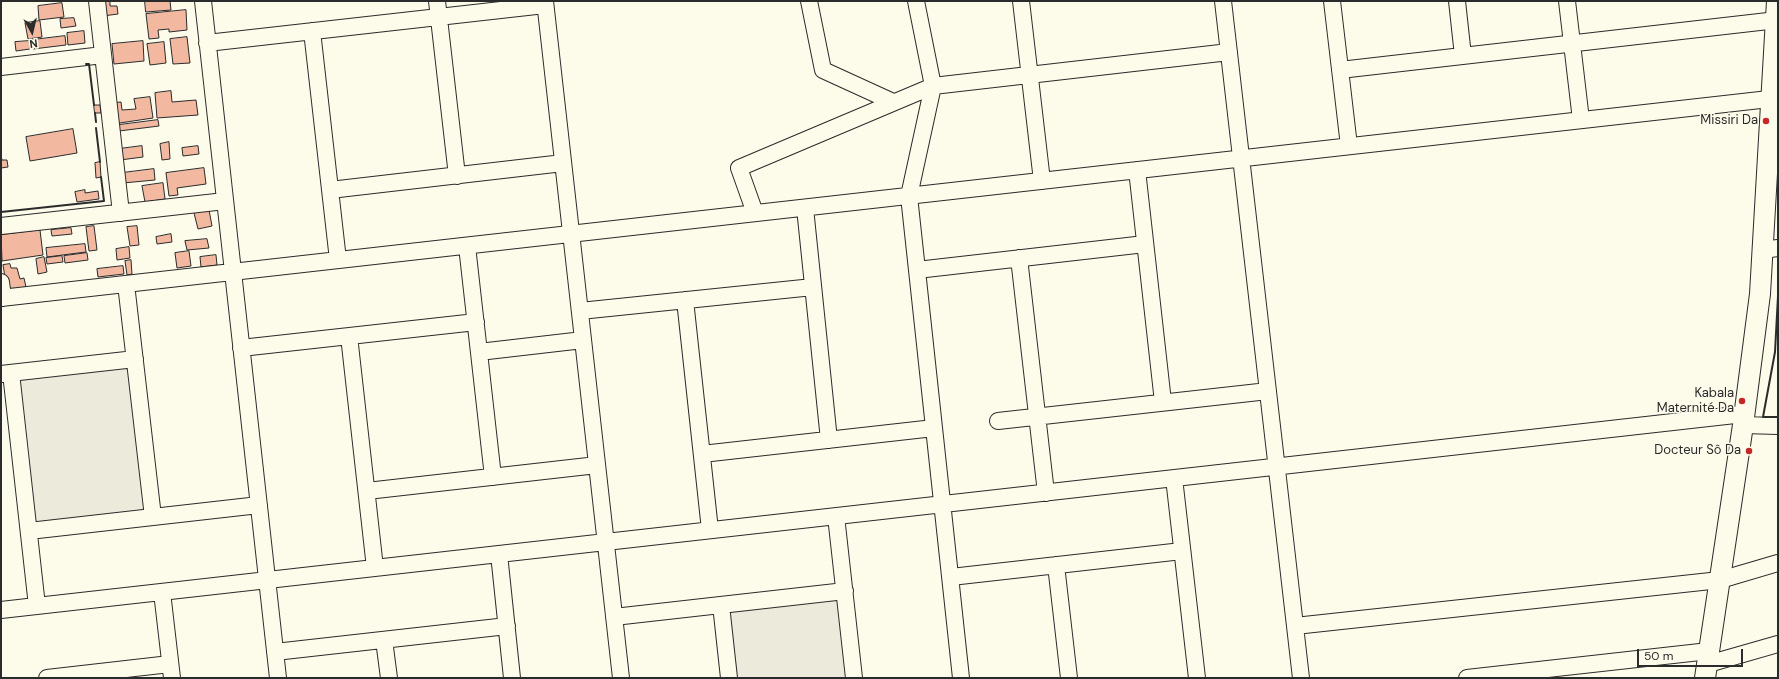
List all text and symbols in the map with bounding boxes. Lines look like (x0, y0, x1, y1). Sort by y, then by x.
north arrow (12, 12, 52, 52)
text: N (29, 36, 39, 51)
place label: Missiri Da (1700, 113, 1758, 129)
marker: Missiri Da (1761, 116, 1771, 126)
place label: Kabala Maternité Da (1657, 386, 1734, 417)
marker: Kabala Maternité Da (1737, 396, 1747, 406)
place label: Docteur Sô Da (1654, 443, 1741, 459)
marker: Docteur Sô Da (1744, 446, 1754, 456)
scale bar (1639, 641, 1745, 667)
text: 50 m (1644, 648, 1673, 664)

